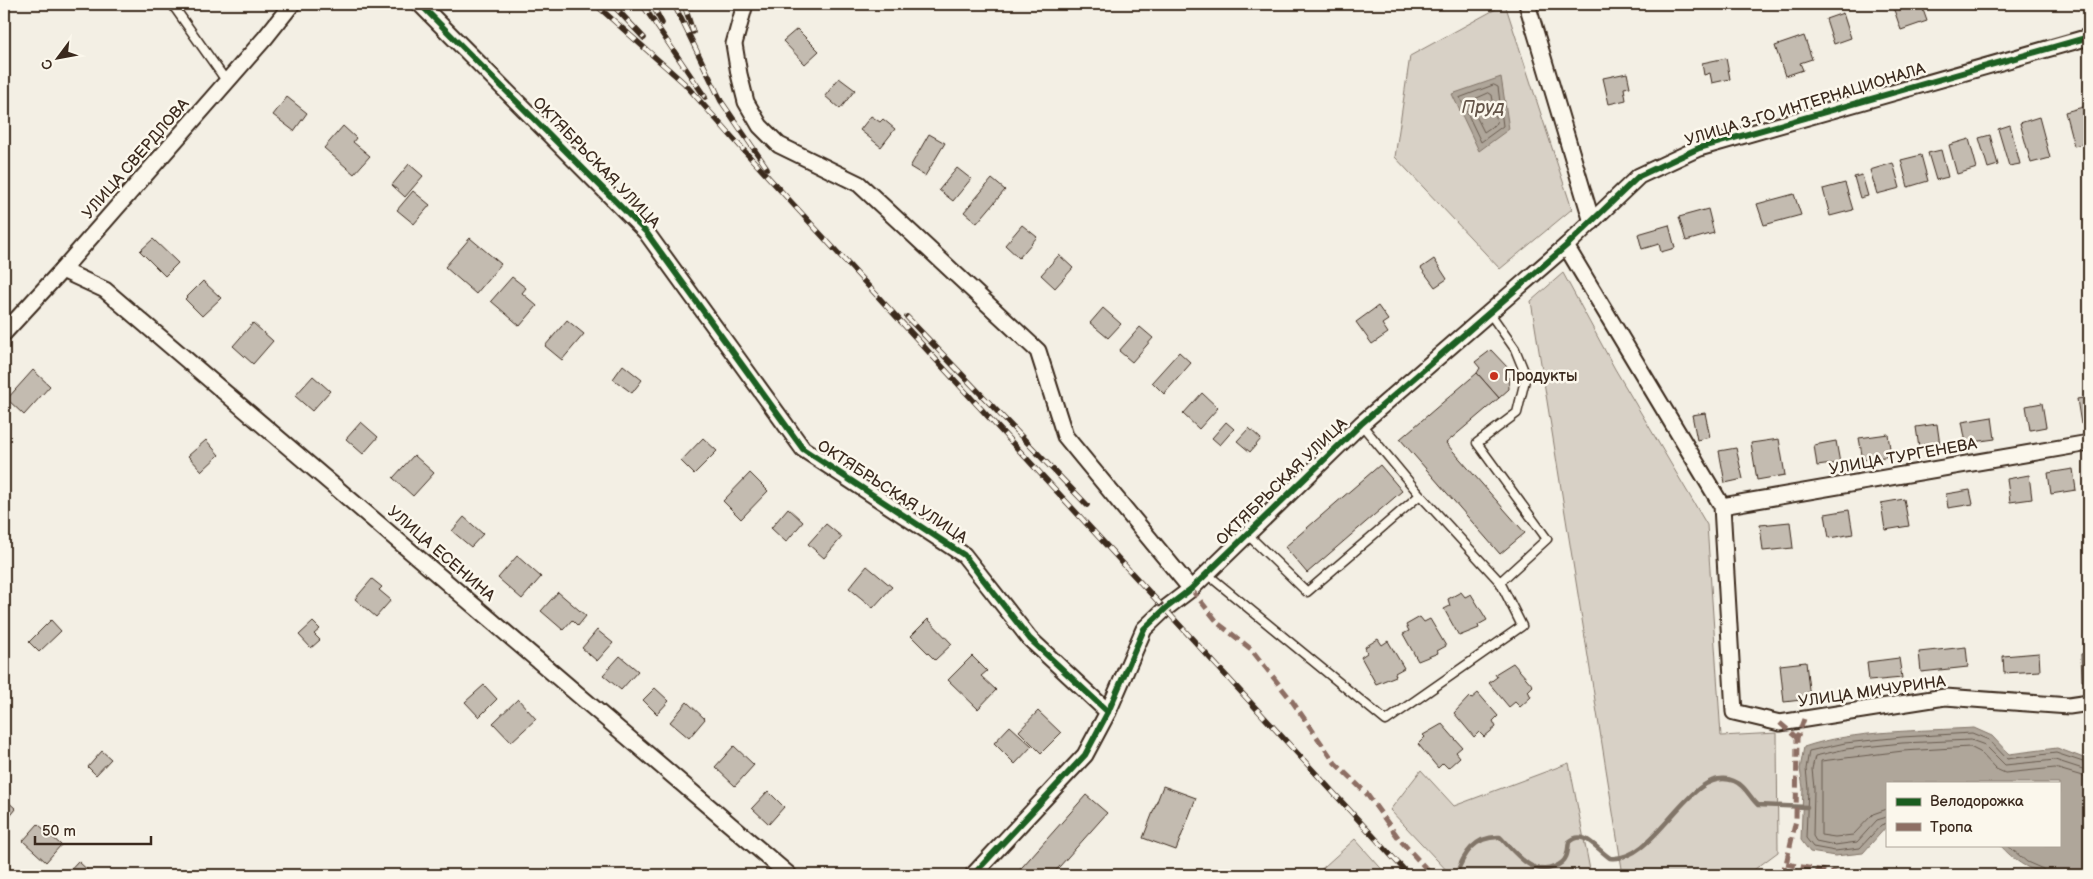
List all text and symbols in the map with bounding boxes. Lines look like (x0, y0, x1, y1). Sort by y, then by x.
north arrow (32, 32, 82, 82)
text: С (37, 56, 57, 73)
street label: УЛИЦА 3-ГО ИНТЕРНАЦИОНАЛА (1683, 59, 1928, 151)
street label: ОКТЯБРЬСКАЯ УЛИЦА (528, 93, 664, 233)
street label: УЛИЦА СВЕРДЛОВА (79, 95, 194, 223)
water label: Пруд (1462, 97, 1504, 118)
place label: Продукты (1504, 367, 1577, 386)
marker: Продукты (1488, 370, 1500, 382)
street label: ОКТЯБРЬСКАЯ УЛИЦА (1212, 414, 1352, 550)
street label: УЛИЦА ТУРГЕНЕВА (1827, 435, 1979, 479)
street label: ОКТЯБРЬСКАЯ УЛИЦА (813, 436, 971, 548)
street label: УЛИЦА ЕСЕНИНА (384, 502, 499, 606)
street label: УЛИЦА МИЧУРИНА (1797, 672, 1947, 712)
legend (1886, 782, 2060, 846)
text: Велодорожка (1930, 792, 2024, 811)
scale bar (35, 814, 151, 846)
text: Тропа (1930, 818, 1973, 837)
text: 50 m (42, 822, 76, 841)

